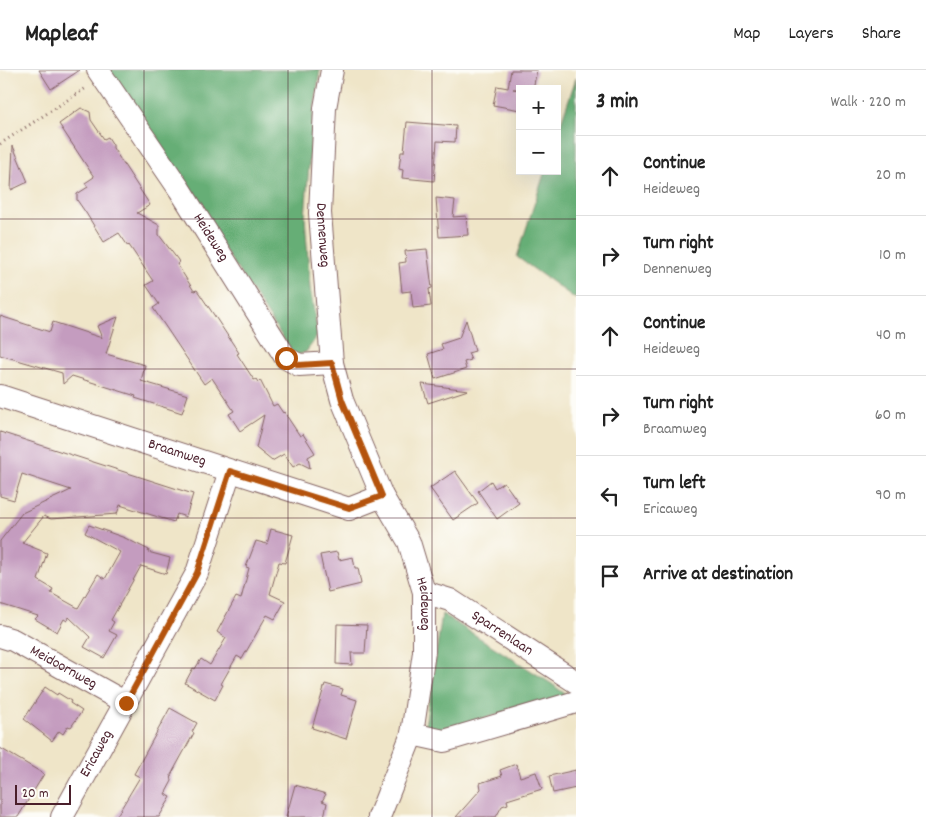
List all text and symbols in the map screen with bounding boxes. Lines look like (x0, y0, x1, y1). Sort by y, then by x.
text: Mapleaf (25, 18, 97, 52)
text: Map (733, 22, 760, 47)
text: Layers (788, 22, 834, 47)
text: Share (862, 22, 901, 47)
map controls (516, 85, 561, 175)
button: + (516, 85, 561, 130)
text: 3 min (596, 88, 638, 118)
text: Walk · 220 m (831, 91, 906, 114)
button: − (516, 130, 561, 175)
text: Continue (643, 151, 705, 178)
icon: ahead (596, 162, 624, 190)
text: 20 m (876, 164, 906, 187)
text: Heideweg (643, 178, 700, 201)
street label: Dennenweg (309, 202, 335, 268)
street label: Heideweg (187, 209, 234, 266)
text: Turn right (643, 231, 714, 258)
icon: right (596, 242, 624, 270)
text: 10 m (879, 244, 906, 267)
text: Dennenweg (643, 258, 712, 281)
text: Continue (643, 311, 705, 338)
icon: ahead (596, 322, 624, 350)
text: 40 m (876, 324, 906, 347)
text: Heideweg (643, 338, 700, 361)
route start (275, 347, 298, 370)
text: Turn right (643, 391, 714, 418)
icon: right (596, 402, 624, 430)
text: 60 m (875, 404, 906, 427)
text: Braamweg (643, 418, 707, 441)
street label: Braamweg (145, 434, 209, 473)
text: Turn left (643, 471, 706, 498)
icon: left (596, 482, 624, 510)
text: 90 m (875, 484, 906, 507)
text: Ericaweg (643, 498, 697, 521)
icon: arrive (596, 562, 624, 590)
text: Arrive at destination (643, 562, 793, 589)
street label: Heideweg (409, 575, 435, 631)
street label: Sparrenlaan (466, 605, 537, 662)
street label: Meidoornweg (25, 640, 101, 696)
route end (115, 692, 138, 715)
street label: Ericaweg (75, 726, 119, 782)
scale bar (15, 782, 71, 805)
text: 20 m (22, 784, 49, 804)

